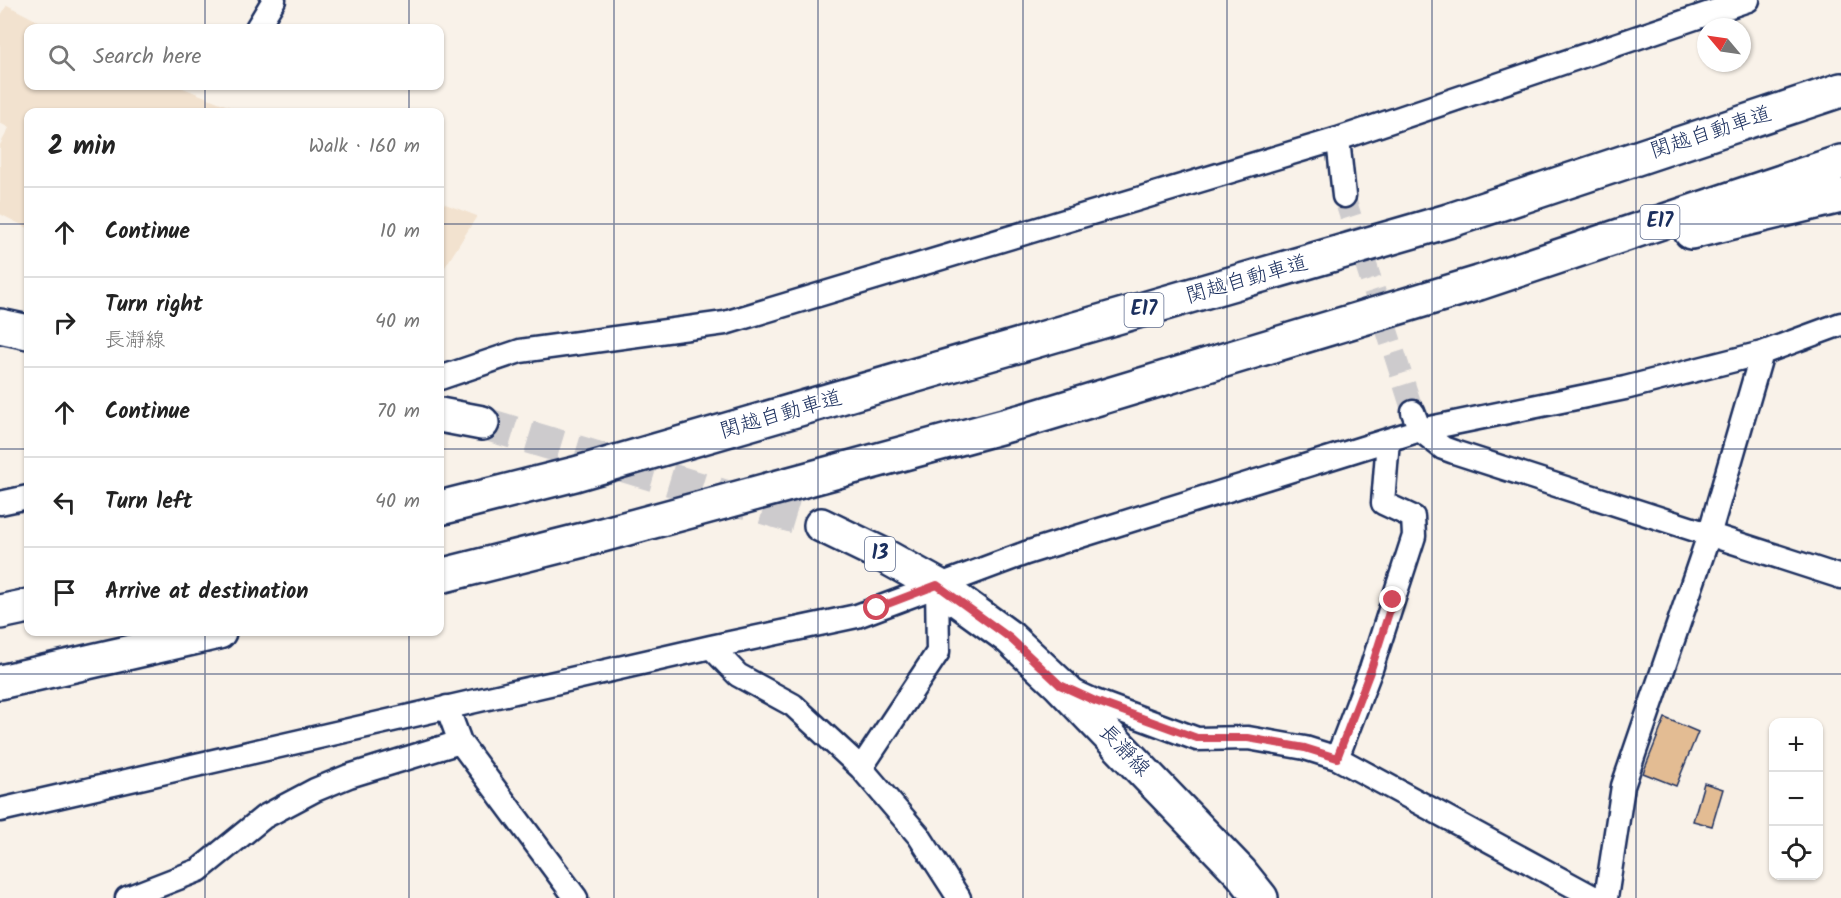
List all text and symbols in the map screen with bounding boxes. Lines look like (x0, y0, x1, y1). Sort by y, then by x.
north arrow (1697, 18, 1751, 72)
search box (24, 24, 444, 90)
text: Search here (93, 40, 201, 75)
icon: search (45, 41, 78, 74)
street label: 関越自動車道 (1646, 98, 1776, 168)
text: 2 min (48, 126, 116, 168)
text: Walk · 160 m (309, 131, 420, 163)
road number: E17 (1640, 205, 1680, 239)
text: Continue (105, 215, 190, 250)
icon: ahead (48, 216, 81, 249)
text: 10 m (380, 216, 420, 248)
street label: 関越自動車道 (1182, 247, 1312, 313)
text: Turn right (105, 288, 203, 323)
road number: E17 (1124, 293, 1164, 327)
icon: right (48, 306, 81, 339)
text: 40 m (375, 306, 420, 338)
text: 長瀞線 (105, 325, 165, 357)
street label: 関越自動車道 (716, 382, 846, 448)
text: Continue (105, 395, 190, 430)
icon: ahead (48, 396, 81, 429)
text: 70 m (377, 396, 420, 428)
text: Turn left (105, 485, 192, 520)
icon: left (48, 486, 81, 519)
text: 40 m (375, 486, 420, 518)
road number: 13 (865, 537, 895, 571)
text: Arrive at destination (105, 575, 308, 610)
icon: arrive (48, 576, 81, 609)
route end (1379, 586, 1405, 612)
route start (863, 594, 889, 620)
street label: 長瀞線 (1090, 717, 1158, 785)
map controls (1769, 718, 1823, 880)
button: + (1769, 718, 1823, 772)
button: − (1769, 772, 1823, 826)
button: locate (1769, 826, 1823, 880)

